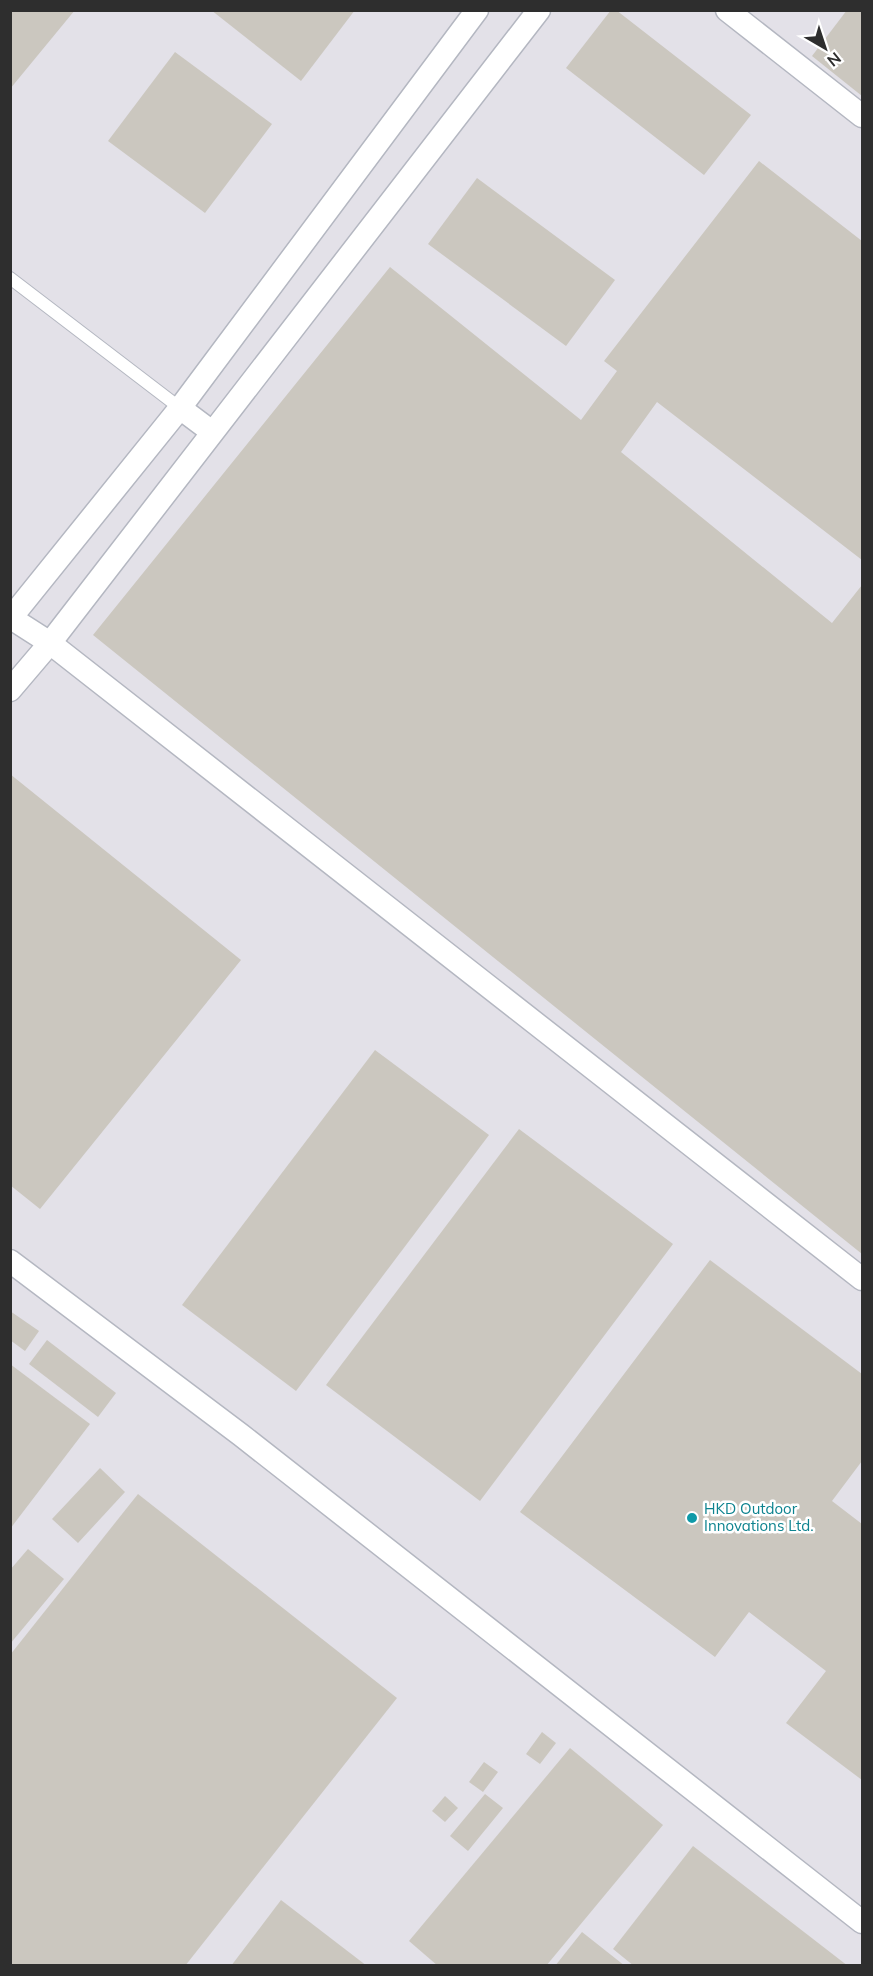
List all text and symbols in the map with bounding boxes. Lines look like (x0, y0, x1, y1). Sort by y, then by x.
north arrow (795, 18, 855, 78)
text: N (823, 48, 845, 71)
place label: HKD Outdoor Innovations Ltd. (704, 1499, 814, 1535)
marker: HKD Outdoor Innovations Ltd. (685, 1511, 699, 1525)

